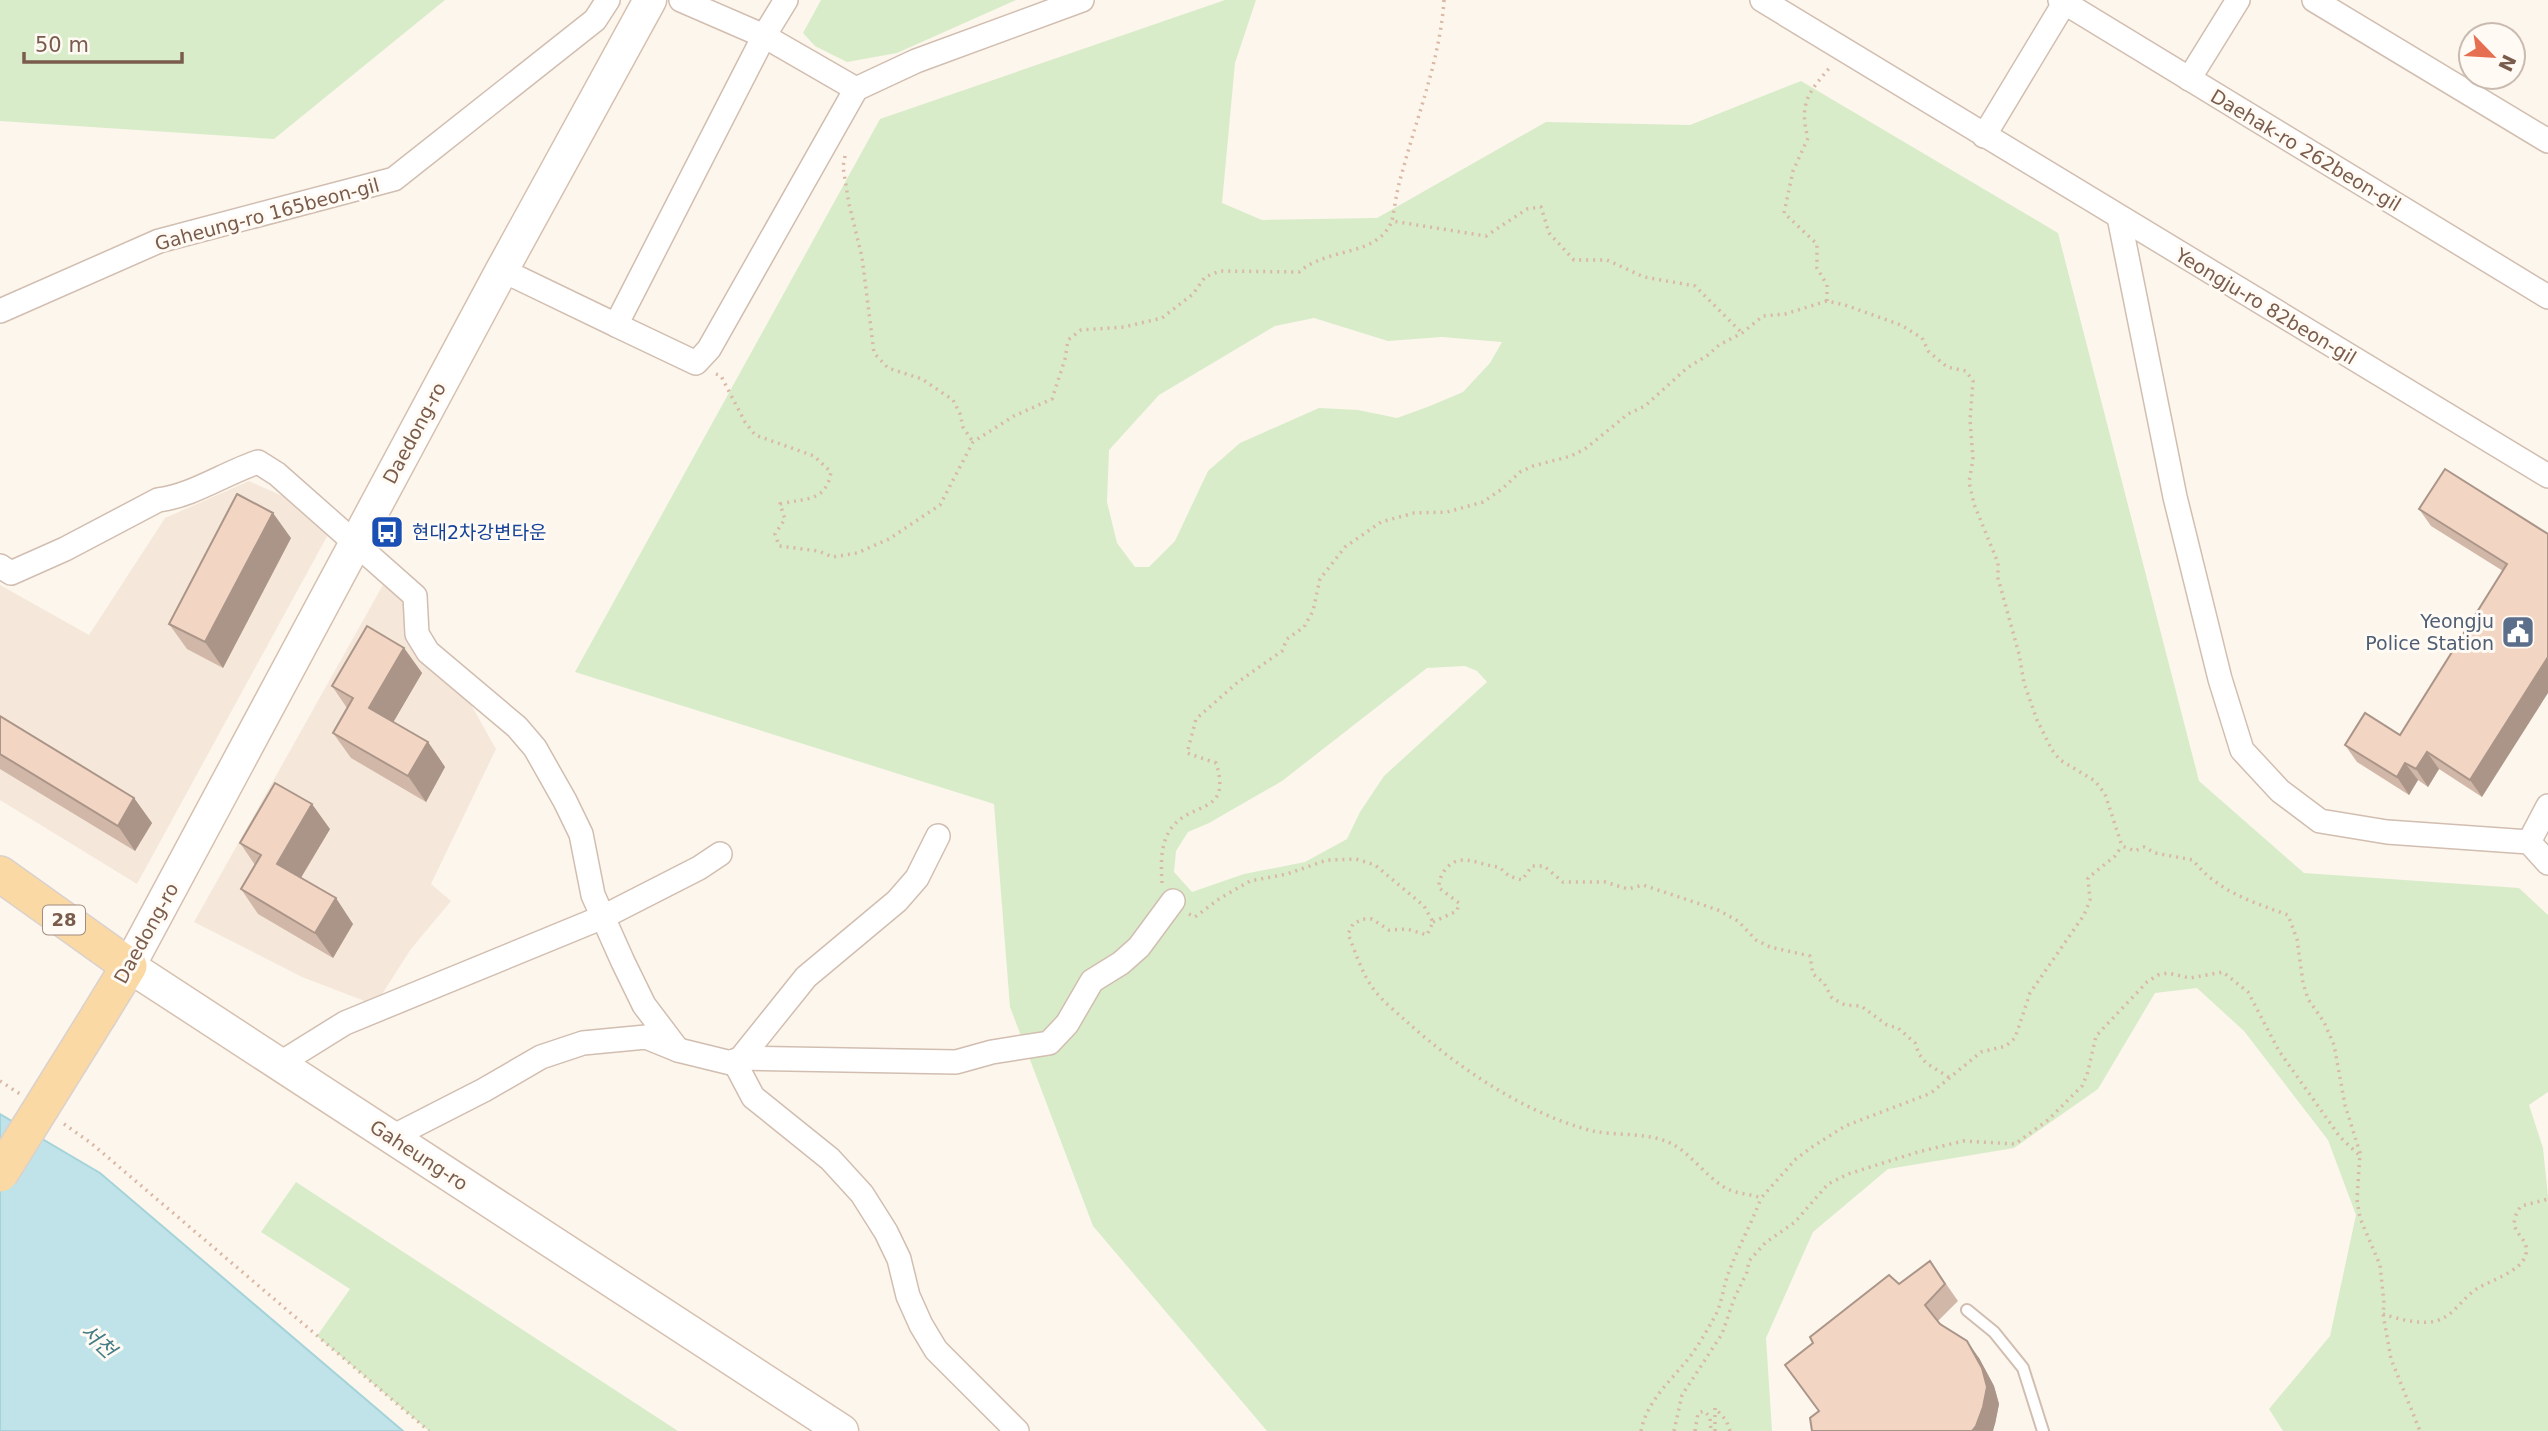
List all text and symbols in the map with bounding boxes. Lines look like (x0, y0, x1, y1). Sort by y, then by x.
scale bar (24, 21, 182, 65)
north arrow (2457, 21, 2527, 91)
text: 50 m (35, 33, 89, 57)
text: N (2494, 51, 2521, 75)
street label: Daehak-ro 262beon-gil (2207, 85, 2405, 215)
street label: Gaheung-ro 165beon-gil (152, 173, 382, 255)
street label: Yeongju-ro 82beon-gil (2171, 243, 2360, 369)
street label: Daedong-ro (378, 379, 450, 487)
bus stop icon: 현대2차강변타운 (368, 513, 406, 551)
place label: 현대2차강변타운 (412, 521, 546, 543)
place label: Yeongju Police Station (2365, 610, 2494, 654)
public building icon: Yeongju Police Station (2499, 613, 2537, 651)
street label: Daedong-ro (109, 879, 183, 987)
road number: 28 (43, 905, 85, 934)
street label: Gaheung-ro (366, 1115, 472, 1195)
water label: 서천 (76, 1319, 122, 1365)

